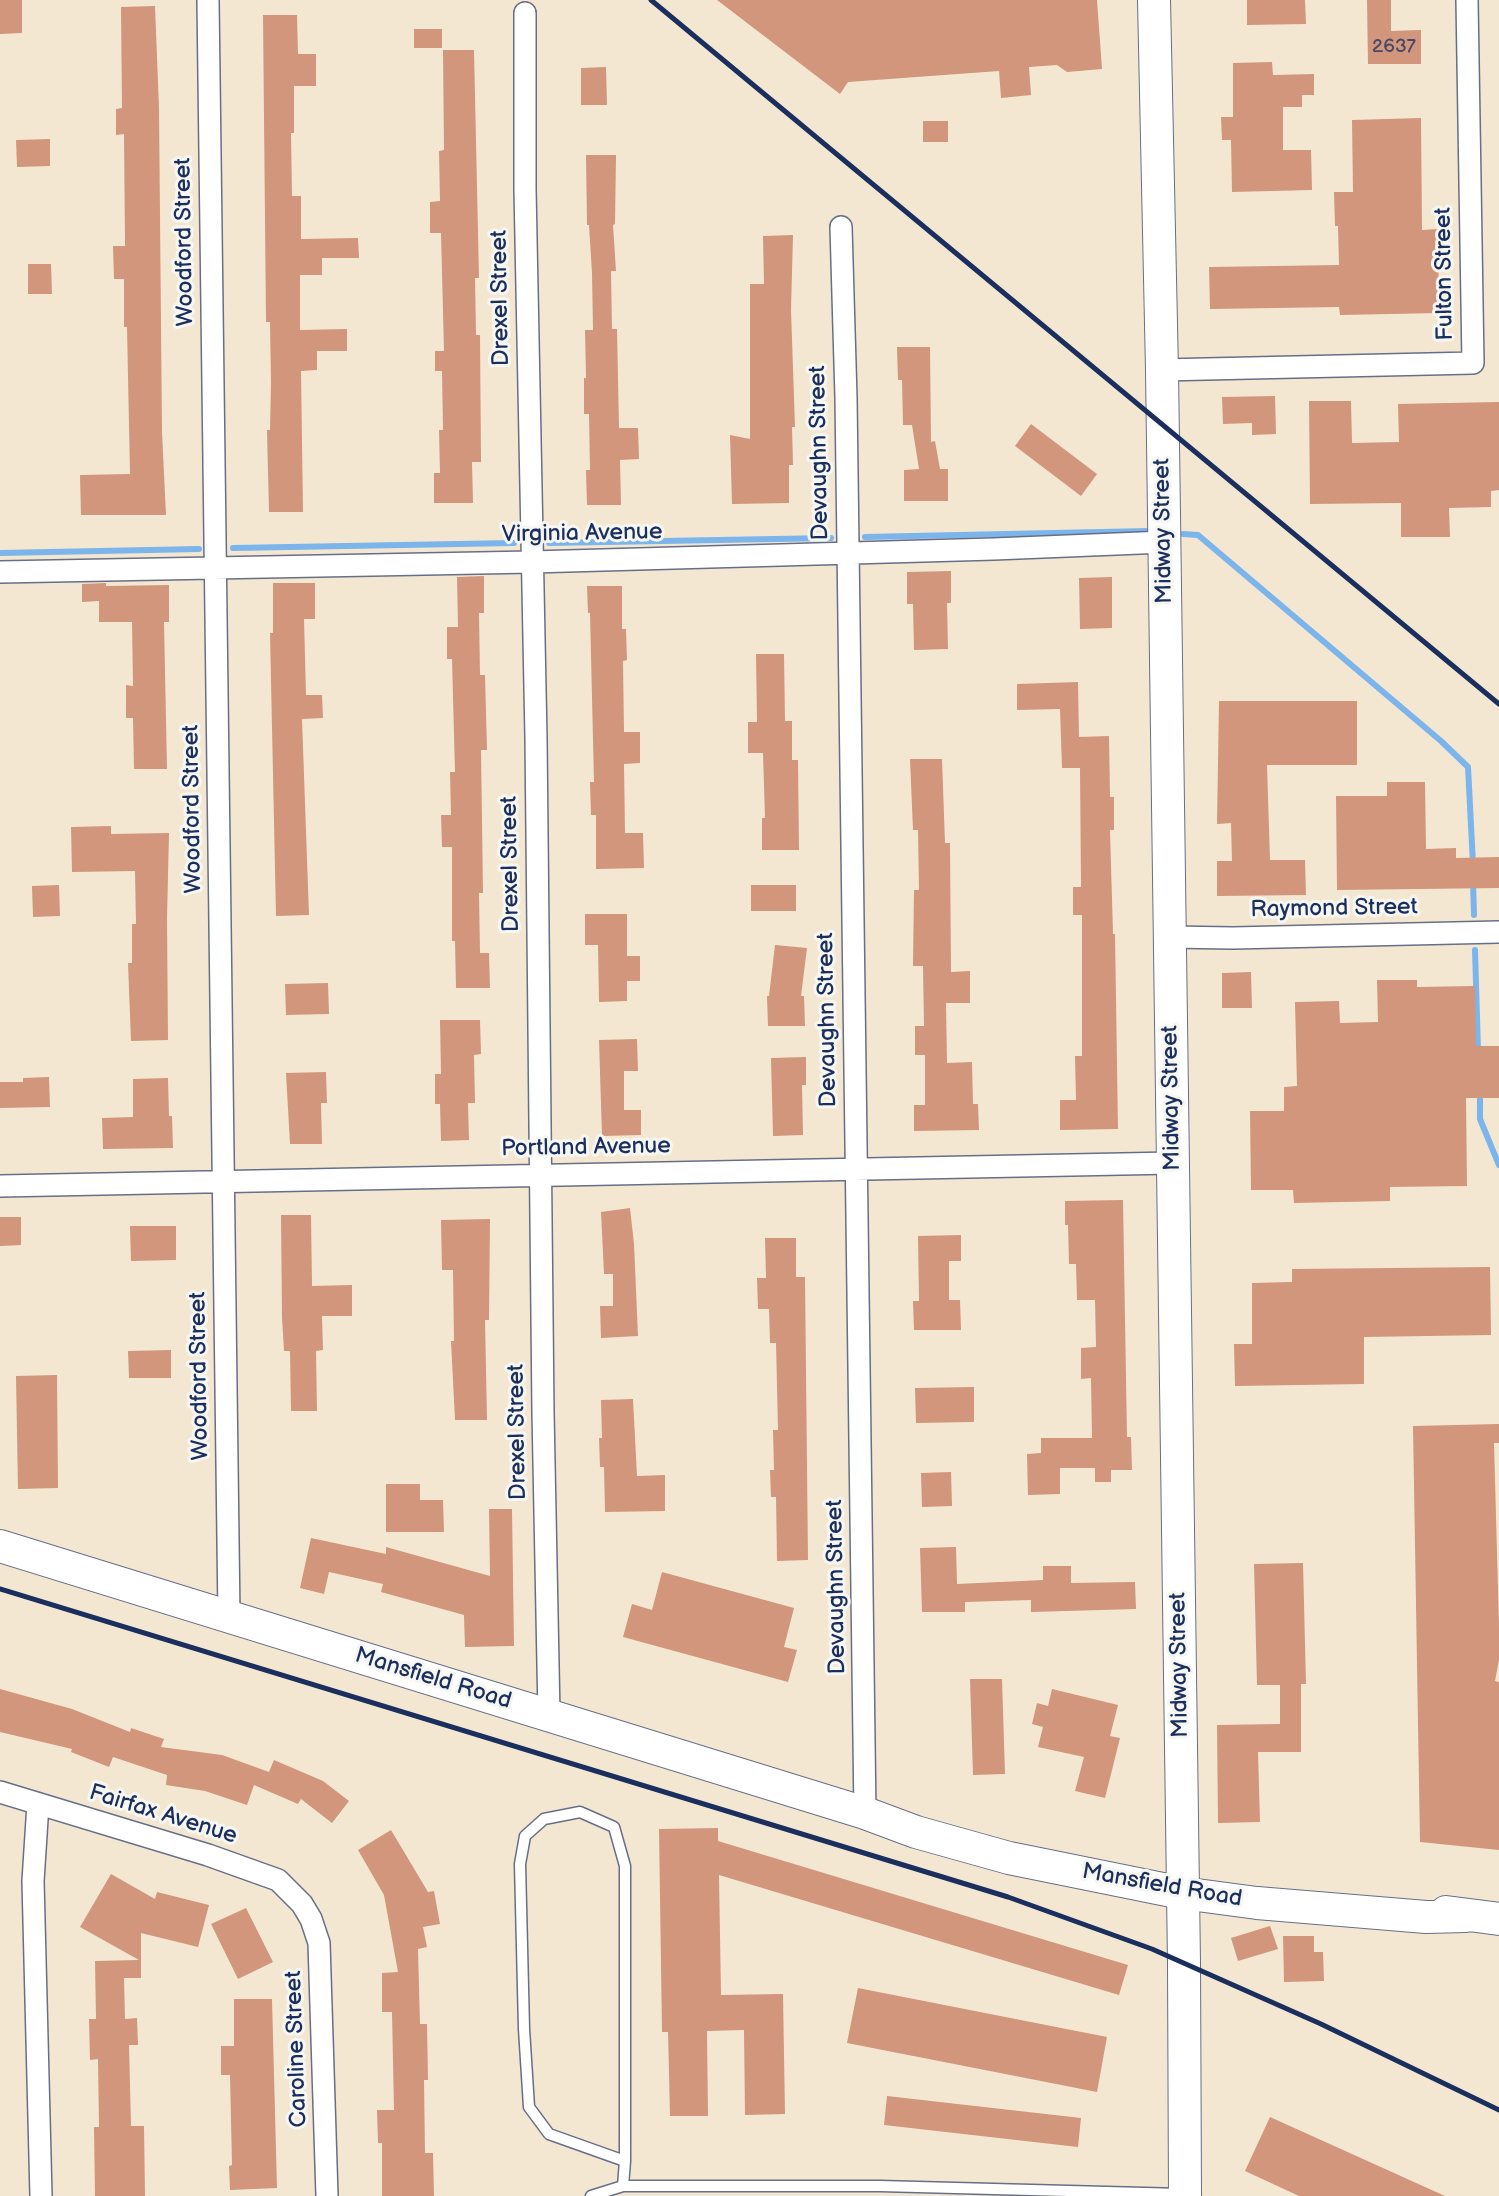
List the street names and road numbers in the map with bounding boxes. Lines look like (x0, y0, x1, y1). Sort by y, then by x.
street label: Woodford Street (170, 157, 200, 327)
street label: Fulton Street (1430, 207, 1460, 341)
street label: Drexel Street (486, 230, 516, 366)
street label: Devaughn Street (805, 365, 835, 541)
street label: Midway Street (1149, 458, 1179, 604)
street label: Virginia Avenue (501, 519, 663, 549)
street label: Woodford Street (178, 724, 208, 894)
street label: Drexel Street (496, 796, 526, 932)
street label: Raymond Street (1250, 894, 1418, 924)
street label: Devaughn Street (813, 932, 843, 1108)
street label: Midway Street (1157, 1025, 1187, 1171)
street label: Portland Avenue (501, 1133, 671, 1163)
street label: Woodford Street (185, 1291, 215, 1461)
street label: Drexel Street (503, 1364, 533, 1500)
street label: Devaughn Street (822, 1499, 852, 1675)
street label: Midway Street (1165, 1592, 1195, 1738)
street label: Mansfield Road (351, 1642, 515, 1716)
street label: Fairfax Avenue (86, 1779, 240, 1851)
street label: Mansfield Road (1080, 1858, 1244, 1914)
street label: Caroline Street (280, 1970, 314, 2128)

